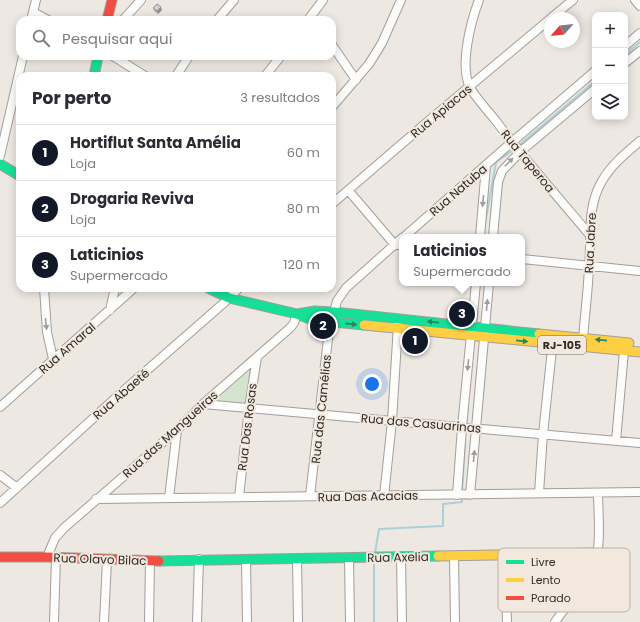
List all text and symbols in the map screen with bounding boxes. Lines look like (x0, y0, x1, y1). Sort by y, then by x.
north arrow (544, 12, 580, 48)
map controls (592, 12, 628, 120)
button: + (592, 12, 628, 48)
search box (16, 16, 336, 60)
icon: search (30, 27, 52, 49)
text: Pesquisar aqui (62, 28, 172, 49)
button: − (592, 48, 628, 84)
street label: Rua Apiacas (407, 80, 475, 142)
button: layers (592, 84, 628, 120)
text: Por perto (32, 86, 111, 110)
text: 3 resultados (240, 88, 320, 107)
street label: Rua Taperoa (497, 126, 559, 196)
text: Hortiflut Santa Amélia (70, 132, 241, 153)
text: 1 (43, 143, 47, 162)
text: 60 m (287, 143, 320, 162)
text: Loja (70, 154, 96, 173)
one-way arrow (504, 158, 514, 167)
street label: Rua Natuba (426, 160, 490, 220)
text: Drogaria Reviva (70, 188, 194, 209)
one-way arrow (480, 195, 486, 207)
text: 2 (41, 199, 49, 218)
text: 80 m (287, 199, 320, 218)
text: Loja (70, 210, 96, 229)
street label: Rua Jabre (580, 212, 600, 274)
popup (399, 234, 525, 286)
text: Laticinios (413, 240, 487, 261)
text: Laticinios (70, 244, 144, 265)
text: 3 (41, 255, 49, 274)
text: 120 m (283, 255, 320, 274)
text: Supermercado (413, 262, 511, 281)
text: Supermercado (70, 266, 168, 285)
pin: 3 (449, 299, 475, 329)
one-way arrow (483, 299, 490, 311)
pin: 2 (310, 311, 336, 341)
street label: Rua Amaral (35, 318, 99, 378)
one-way arrow (42, 318, 49, 330)
one-way arrow (427, 319, 439, 325)
one-way arrow (345, 320, 357, 327)
pin: 1 (402, 326, 428, 356)
road number: RJ-105 (538, 336, 586, 354)
one-way arrow (516, 337, 528, 344)
one-way arrow (595, 337, 607, 343)
street label: Rua das Camélias (307, 354, 335, 464)
one-way arrow (464, 359, 471, 371)
street label: Rua Abaeté (89, 365, 153, 423)
your location (362, 374, 382, 394)
street label: Rua Das Rosas (233, 382, 261, 472)
street label: Rua das Mangueiras (119, 386, 221, 482)
street label: Rua das Casuarinas (360, 409, 482, 437)
one-way arrow (470, 450, 477, 462)
street label: Rua Das Acacias (318, 487, 418, 505)
street label: Rua Axelia (367, 548, 429, 566)
legend (498, 548, 630, 612)
street label: Rua Olavo Bilac (53, 549, 147, 569)
text: Livre (531, 554, 556, 570)
text: Lento (531, 572, 561, 588)
text: Parado (531, 590, 571, 606)

